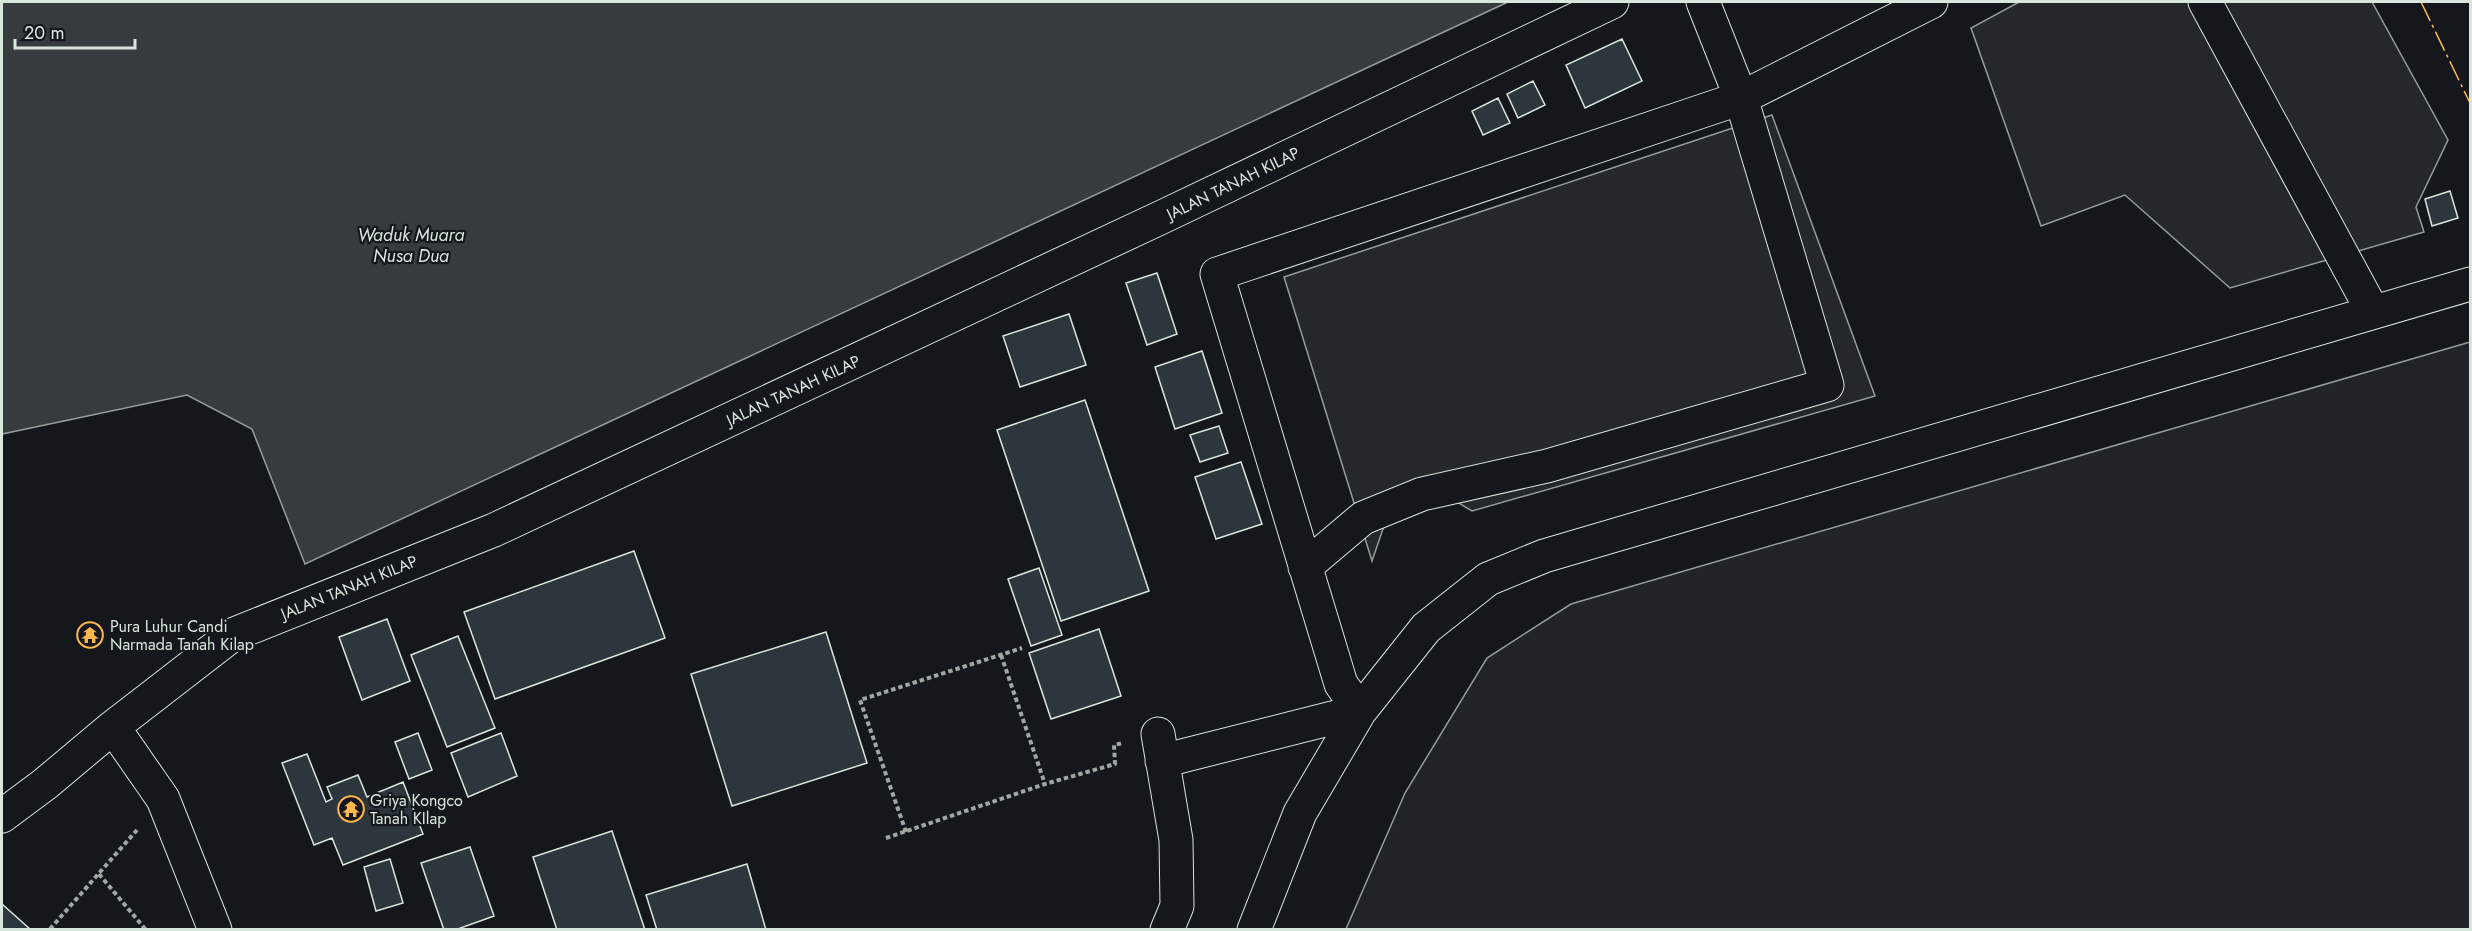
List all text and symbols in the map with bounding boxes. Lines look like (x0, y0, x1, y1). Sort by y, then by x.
scale bar (15, 12, 135, 50)
text: 20 m (24, 20, 64, 46)
street label: JALAN TANAH KILAP (1161, 141, 1304, 227)
water label: Waduk Muara Nusa Dua (358, 222, 464, 269)
street label: JALAN TANAH KILAP (721, 349, 864, 432)
street label: JALAN TANAH KILAP (276, 549, 421, 626)
place label: Pura Luhur Candi Narmada Tanah Kilap (110, 615, 254, 656)
temple icon: Pura Luhur Candi Narmada Tanah Kilap (75, 620, 105, 650)
place label: Griya Kongco Tanah KIlap (370, 789, 463, 830)
temple icon: Griya Kongco Tanah KIlap (336, 794, 366, 824)

